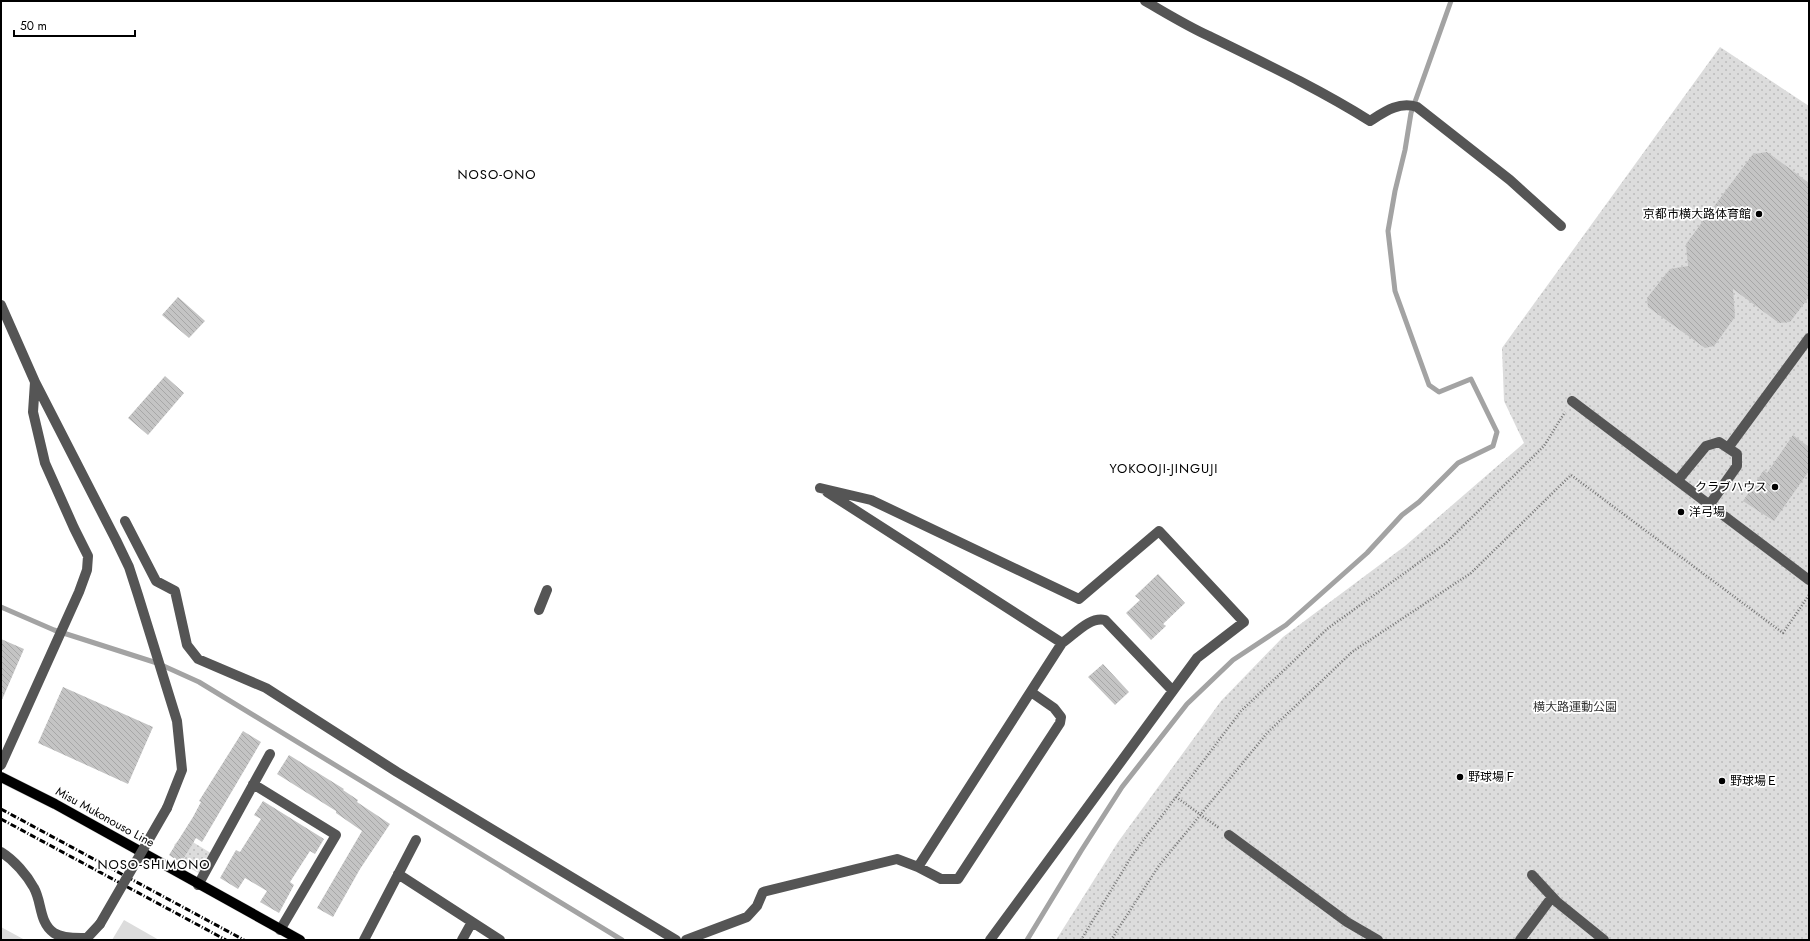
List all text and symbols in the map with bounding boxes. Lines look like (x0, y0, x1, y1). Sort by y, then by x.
scale bar (14, 12, 135, 38)
text: 50 m (20, 17, 47, 35)
district label: NOSO-ONO (457, 165, 537, 184)
place label: 京都市横大路体育館 (1643, 205, 1751, 223)
marker: 京都市横大路体育館 (1754, 209, 1764, 219)
district label: YOKOOJI-JINGUJI (1109, 459, 1219, 478)
place label: クラブハウス (1695, 478, 1767, 496)
marker: クラブハウス (1770, 482, 1780, 492)
place label: 洋弓場 (1689, 503, 1725, 521)
marker: 洋弓場 (1676, 507, 1686, 517)
park label: 横大路運動公園 (1533, 698, 1617, 716)
place label: 野球場Ｆ (1468, 768, 1516, 786)
marker: 野球場Ｆ (1455, 772, 1465, 782)
place label: 野球場Ｅ (1730, 772, 1778, 790)
marker: 野球場Ｅ (1717, 776, 1727, 786)
street label: Misu Mukonouso Line (52, 782, 158, 852)
district label: NOSO-SHIMONO (97, 855, 211, 874)

